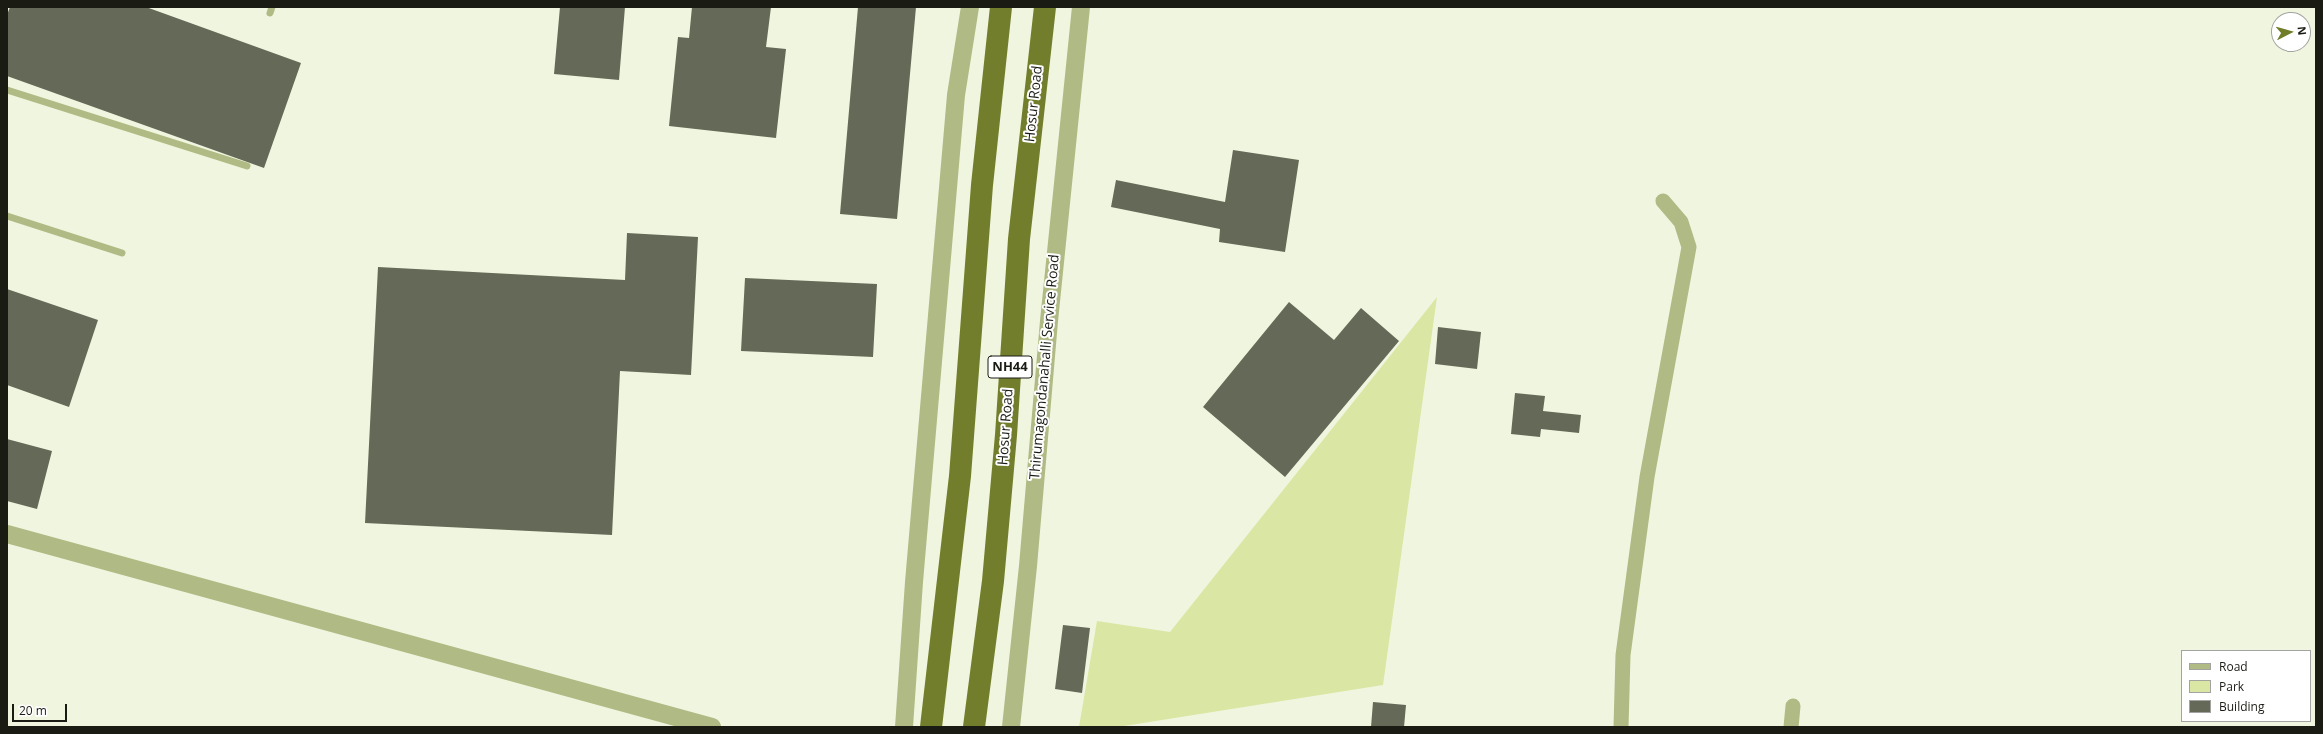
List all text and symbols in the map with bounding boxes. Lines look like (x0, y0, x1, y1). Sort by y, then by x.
north arrow (2271, 12, 2311, 52)
text: N (2295, 26, 2310, 36)
street label: Hosur Road (1022, 65, 1046, 143)
street label: Thirumagondanahalli Service Road (1027, 254, 1063, 480)
road number: NH44 (988, 356, 1032, 378)
street label: Hosur Road (995, 388, 1017, 466)
legend (2181, 650, 2311, 722)
text: Road (2219, 658, 2248, 675)
text: Park (2219, 678, 2244, 695)
scale bar (14, 696, 69, 722)
text: Building (2219, 698, 2264, 715)
text: 20 m (19, 702, 47, 719)

